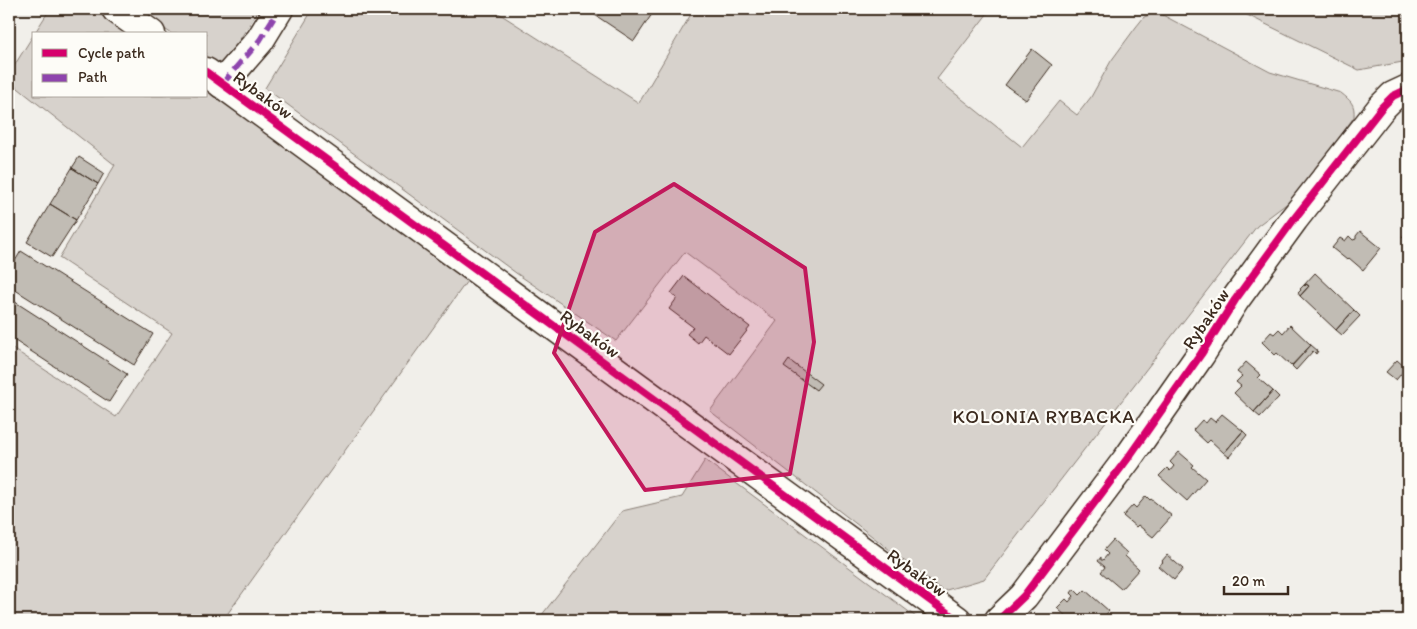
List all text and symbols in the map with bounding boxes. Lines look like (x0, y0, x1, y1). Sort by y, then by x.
legend (32, 32, 208, 98)
text: Cycle path (78, 44, 145, 62)
street label: Rybaków (229, 66, 297, 124)
text: Path (78, 68, 107, 86)
street label: Rybaków (1178, 284, 1234, 354)
street label: Rybaków (556, 305, 624, 363)
district label: KOLONIA RYBACKA (952, 405, 1136, 428)
street label: Rybaków (883, 544, 951, 602)
scale bar (1224, 564, 1288, 596)
text: 20 m (1232, 572, 1266, 590)

